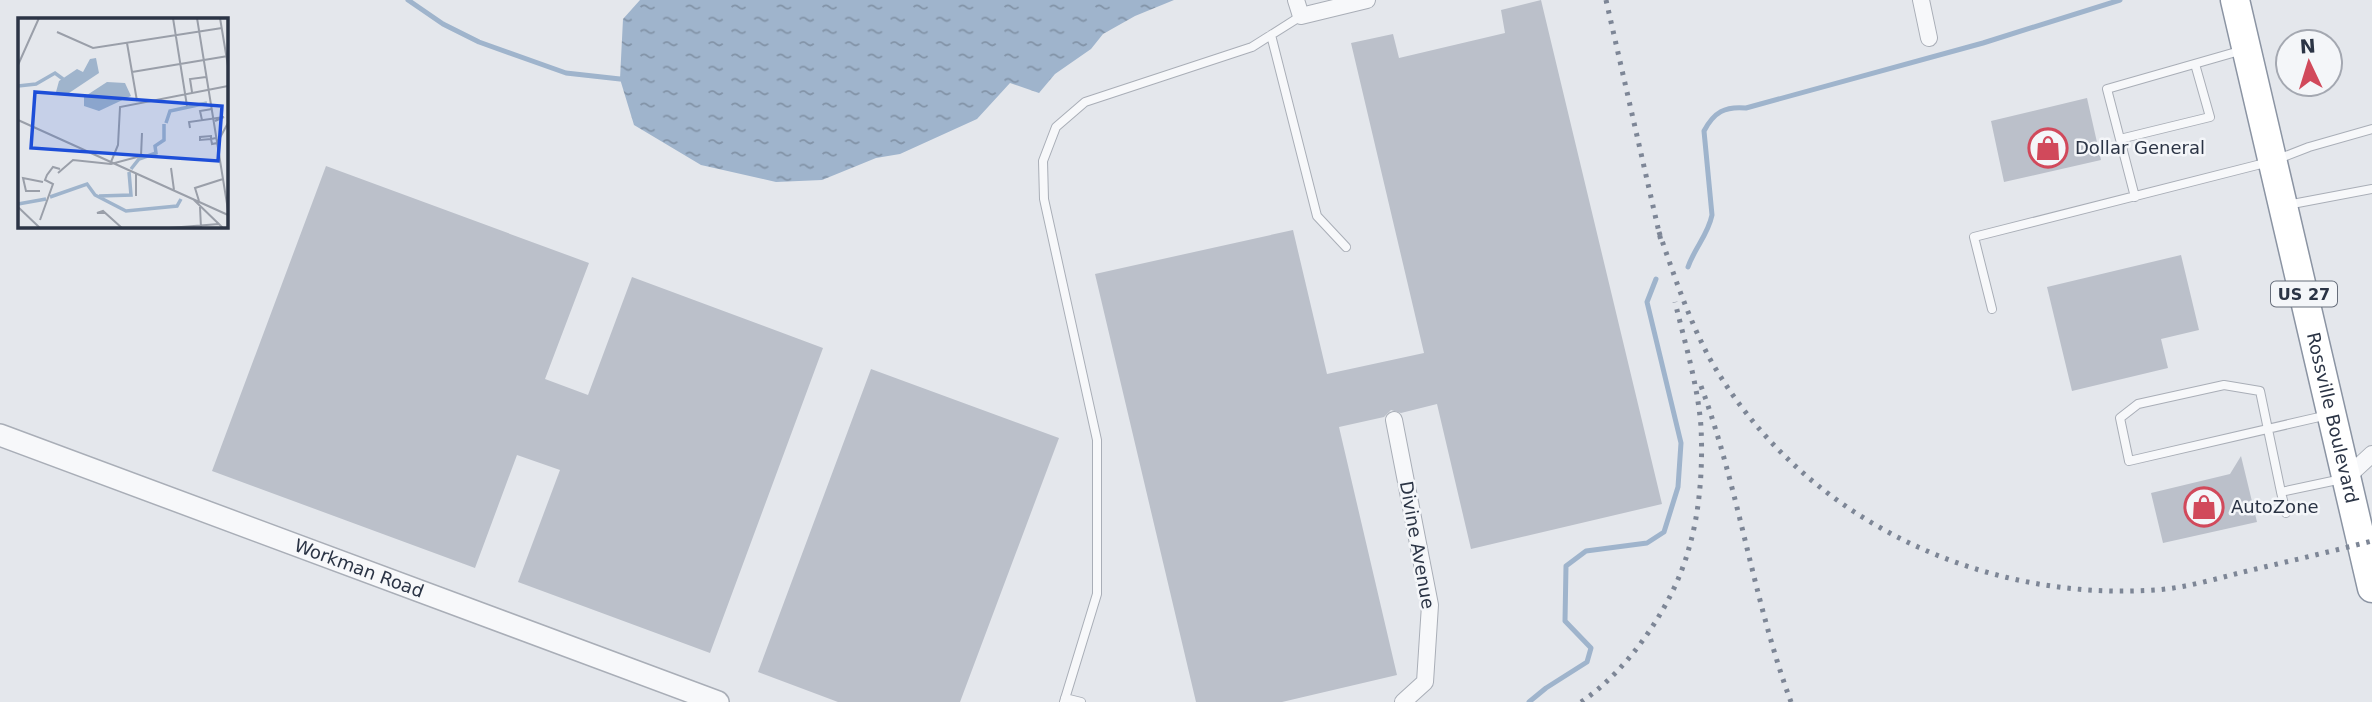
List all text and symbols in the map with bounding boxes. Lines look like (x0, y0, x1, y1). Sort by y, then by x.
inset map (18, 18, 228, 228)
north arrow (2274, 28, 2344, 98)
text: N (2299, 35, 2317, 58)
shop icon: Dollar General (2027, 127, 2069, 169)
place label: Dollar General (2075, 137, 2205, 158)
road number: US 27 (2271, 282, 2337, 306)
street label: Rossville Boulevard (2303, 330, 2363, 505)
street label: Divine Avenue (1396, 479, 1439, 611)
shop icon: AutoZone (2183, 486, 2225, 528)
place label: AutoZone (2231, 496, 2319, 517)
street label: Workman Road (292, 534, 427, 602)

